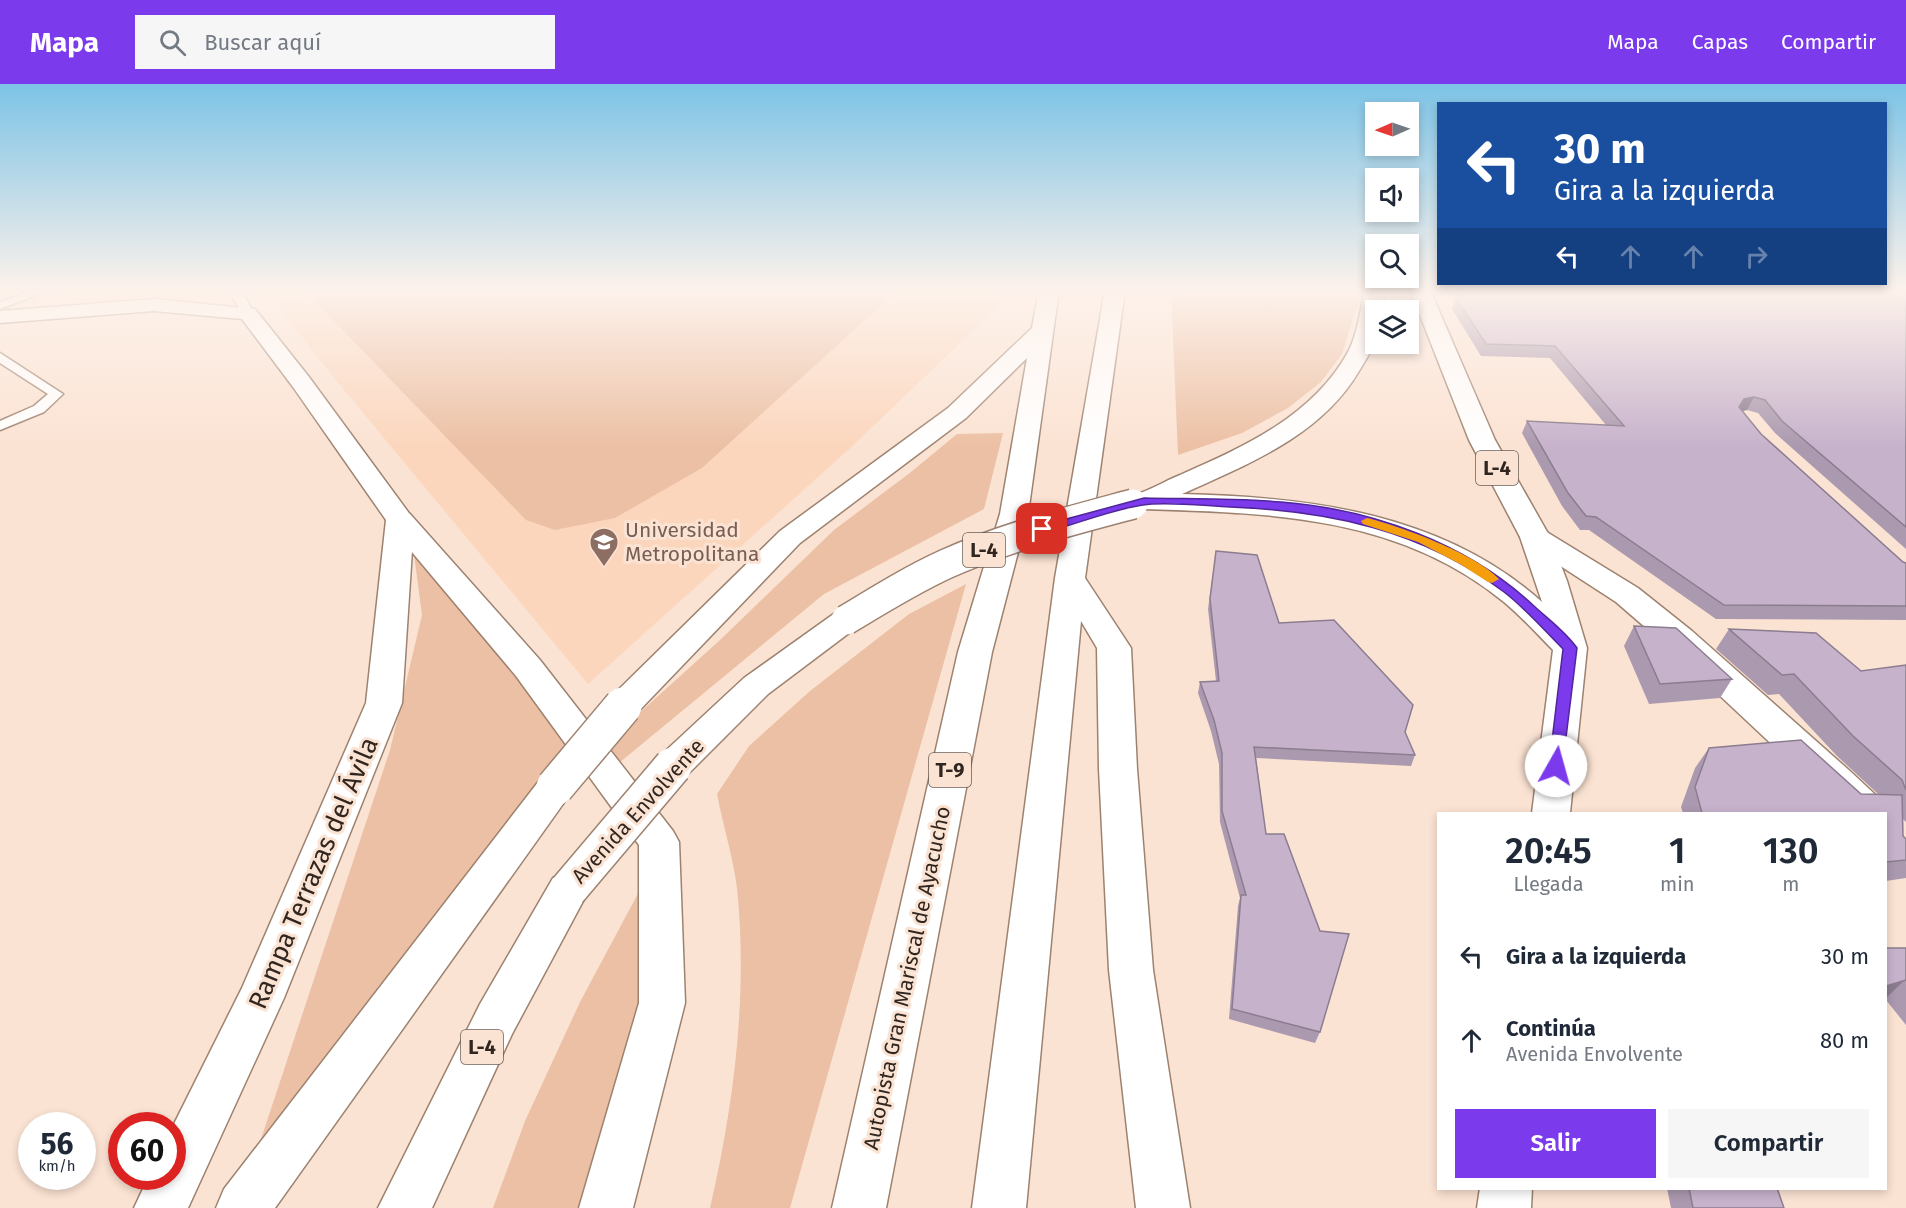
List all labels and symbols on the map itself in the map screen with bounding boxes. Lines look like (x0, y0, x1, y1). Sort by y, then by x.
north arrow (1365, 102, 1419, 156)
road number: L-4 (1476, 451, 1518, 485)
pin (1016, 503, 1067, 554)
place label: Universidad Metropolitana (625, 517, 760, 567)
school or university icon: Universidad Metropolitana (588, 526, 620, 568)
road number: L-4 (963, 533, 1005, 567)
street label: Rampa Terrazas del Ávila (242, 733, 385, 1014)
street label: Avenida Envolvente (566, 733, 710, 889)
position arrow (1524, 734, 1588, 798)
road number: T-9 (929, 753, 971, 787)
street label: Autopista Gran Mariscal de Ayacucho (858, 804, 956, 1152)
road number: L-4 (461, 1030, 503, 1064)
speed limit sign: 60 (108, 1112, 186, 1190)

